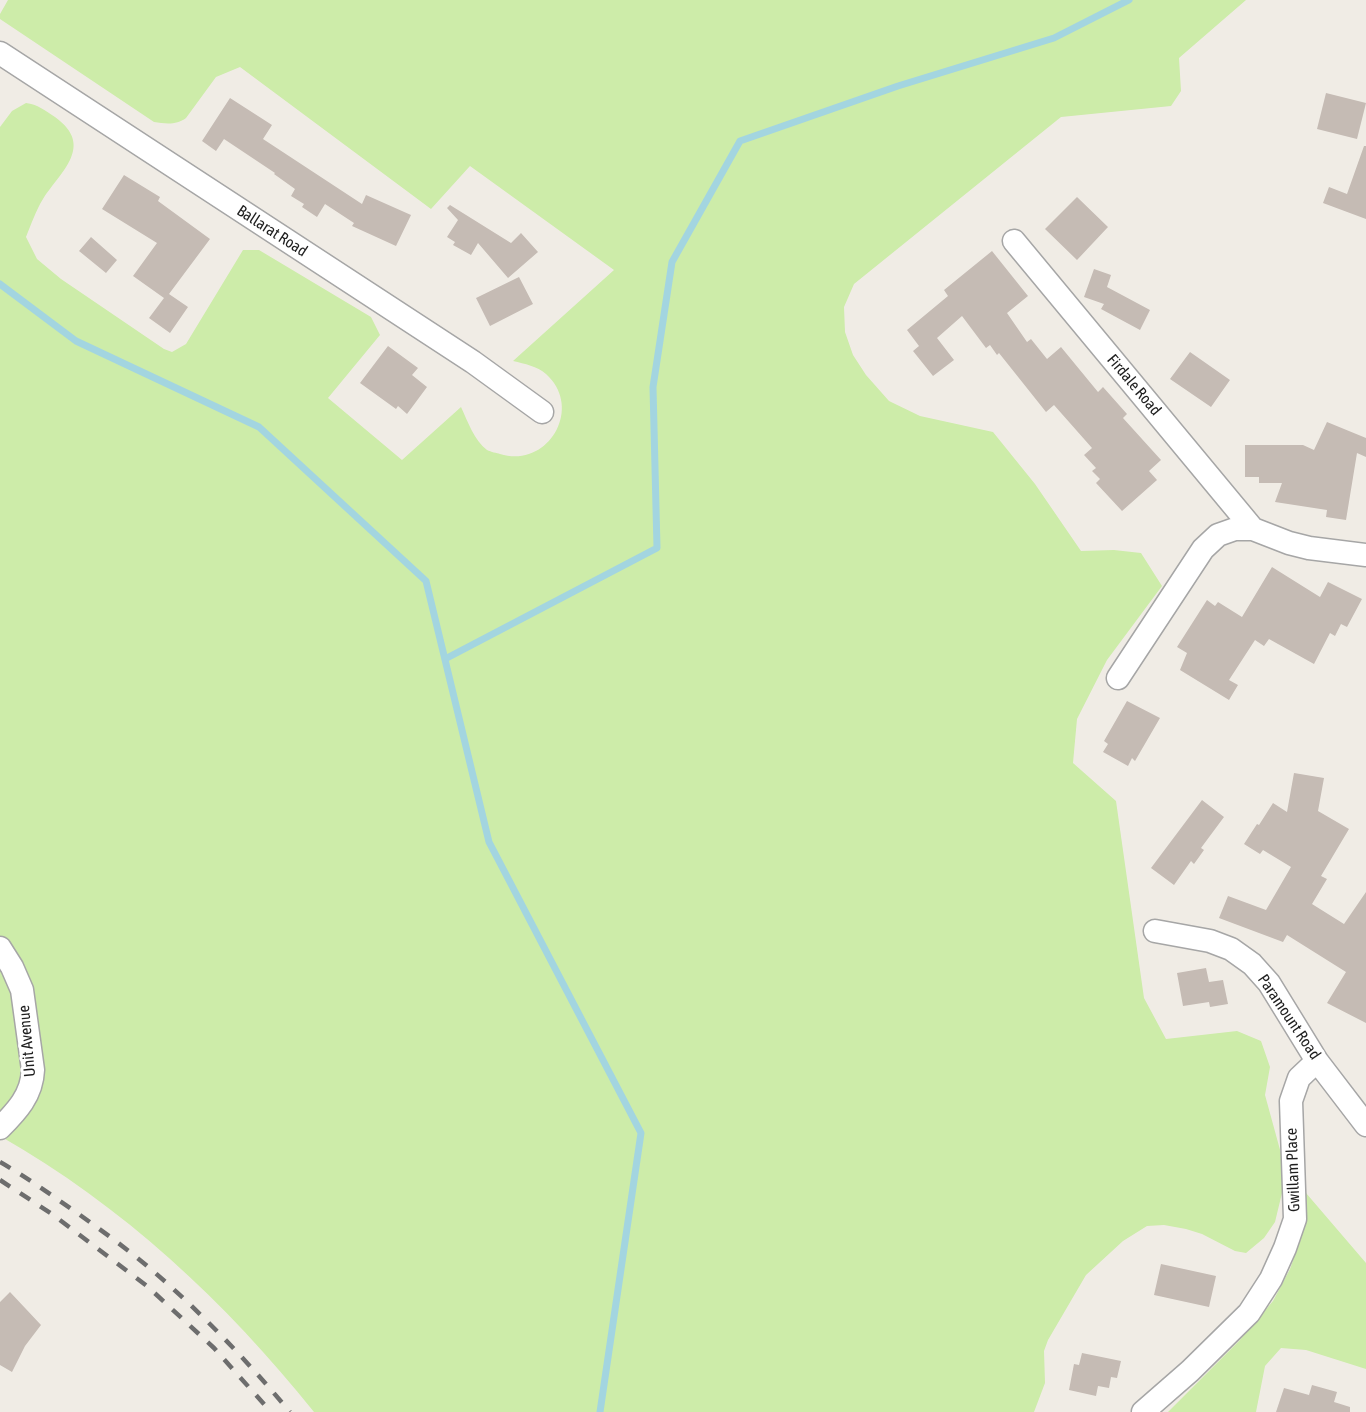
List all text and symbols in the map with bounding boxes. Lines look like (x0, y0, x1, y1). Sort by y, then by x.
street label: Ballarat Road (233, 201, 311, 261)
street label: Firdale Road (1103, 351, 1165, 419)
street label: Paramount Road (1253, 971, 1325, 1063)
street label: Unit Avenue (14, 1004, 40, 1078)
street label: Gwillam Place (1282, 1128, 1304, 1212)

